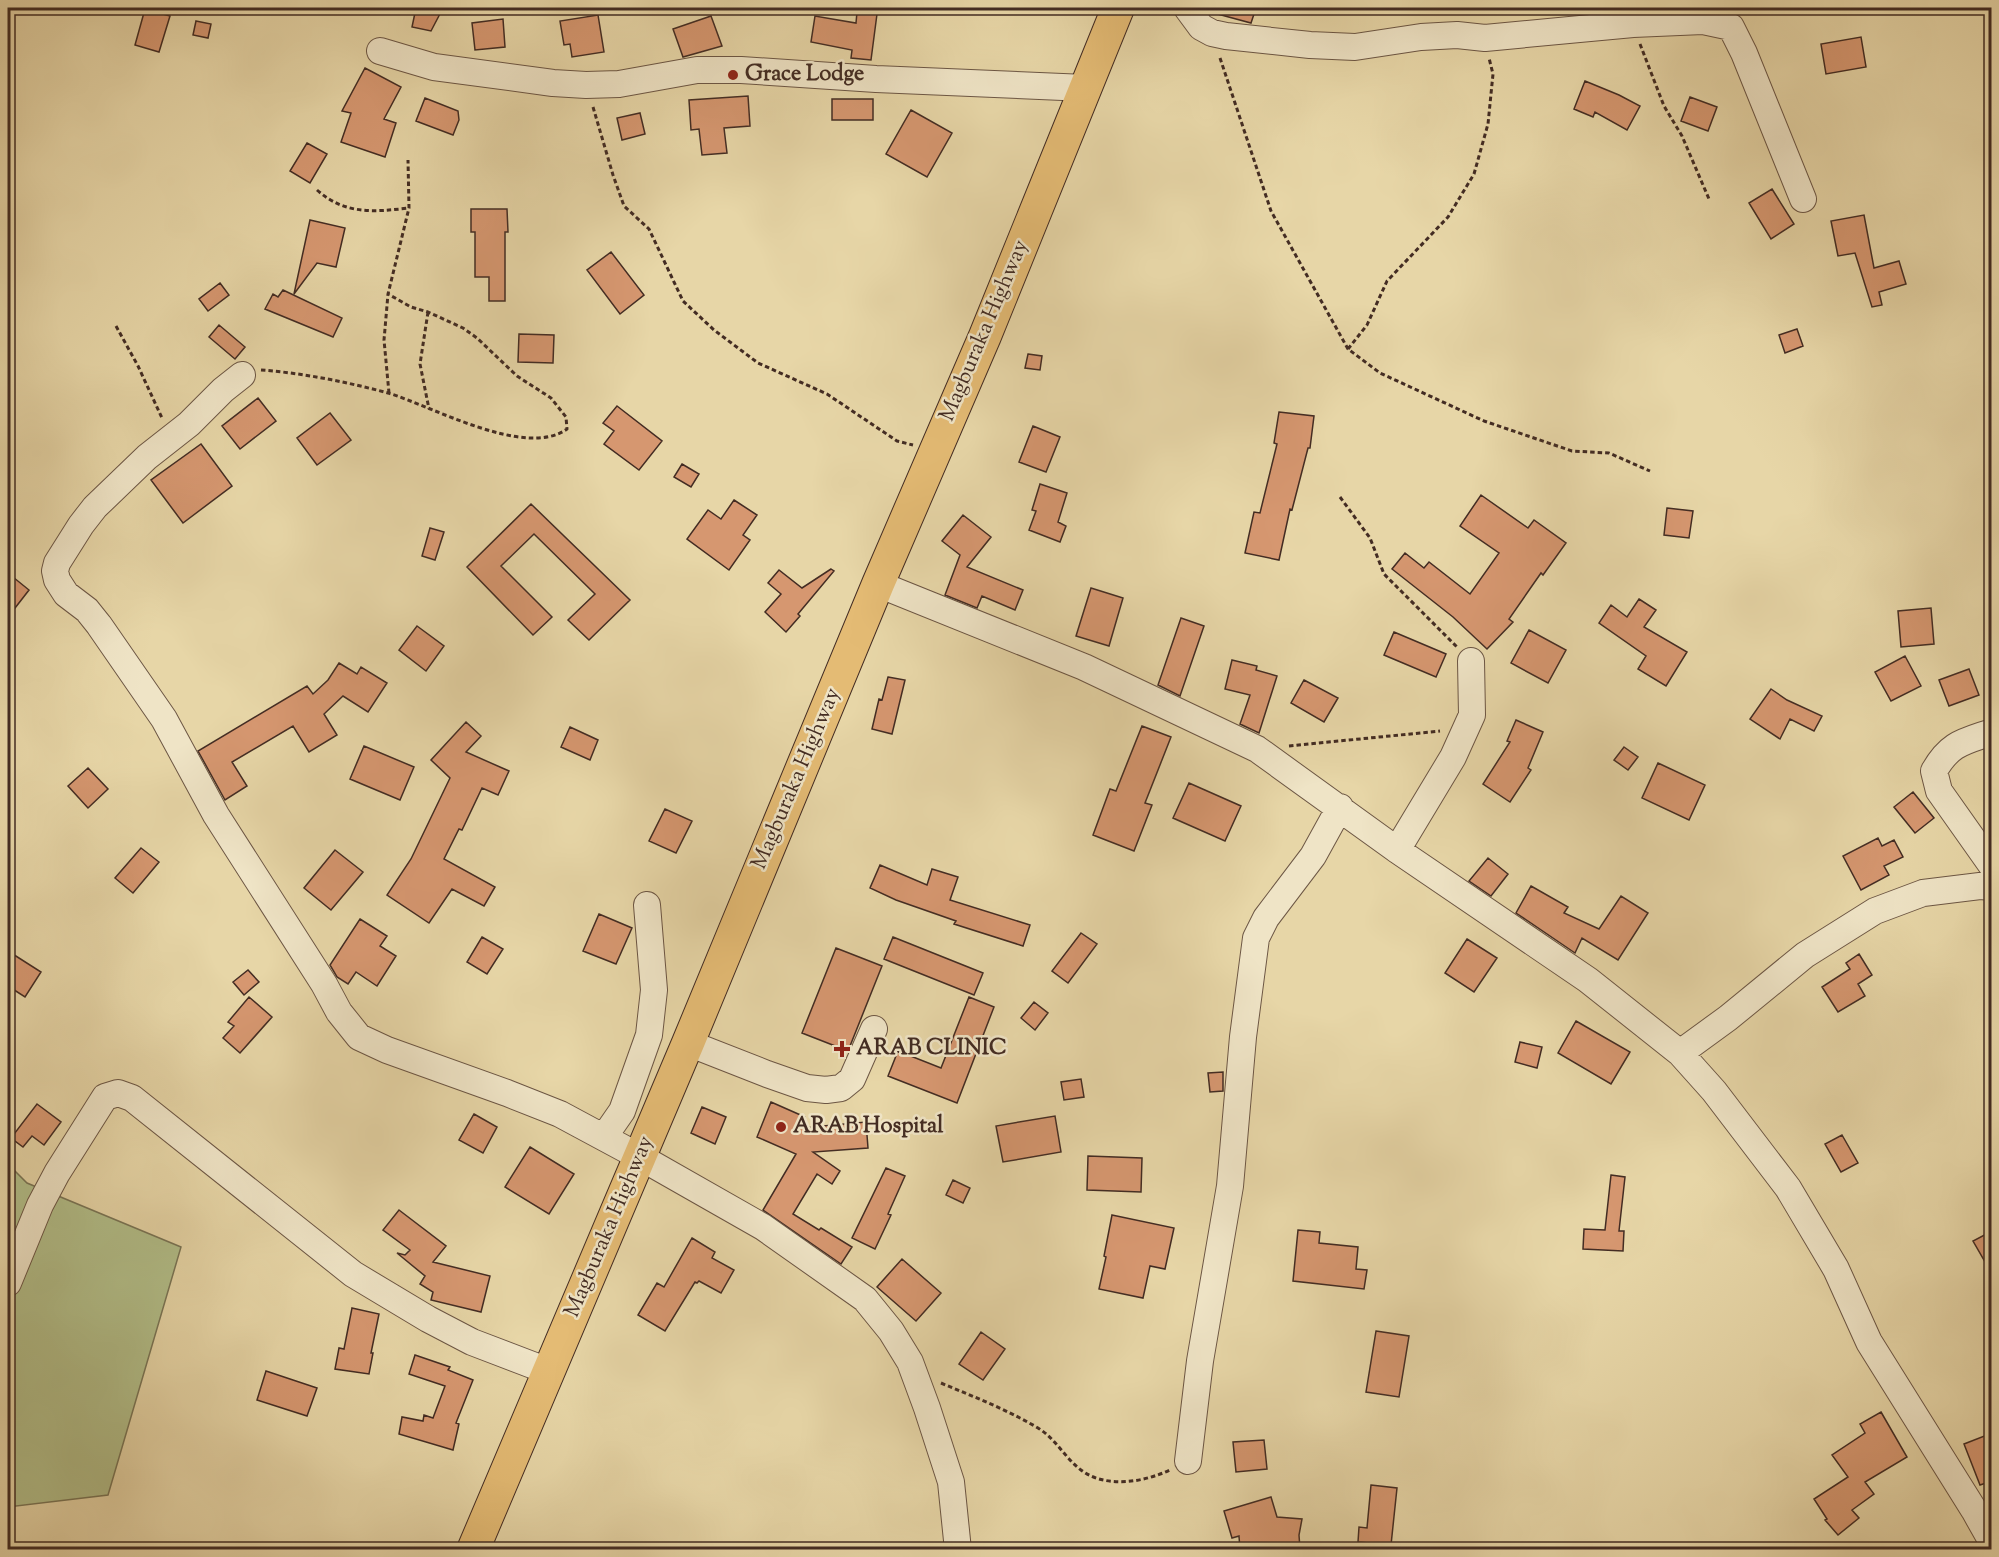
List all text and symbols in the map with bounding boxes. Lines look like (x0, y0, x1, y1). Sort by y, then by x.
place label: Grace Lodge (745, 59, 864, 91)
marker: Grace Lodge (726, 68, 740, 82)
street label: Magburaka Highway (932, 235, 1038, 427)
street label: Magburaka Highway (744, 683, 850, 875)
place label: ARAB CLINIC (856, 1033, 1007, 1065)
marker: ARAB CLINIC (833, 1040, 851, 1058)
place label: ARAB Hospital (793, 1111, 944, 1143)
marker: ARAB Hospital (774, 1120, 788, 1134)
street label: Magburaka Highway (557, 1131, 663, 1323)

